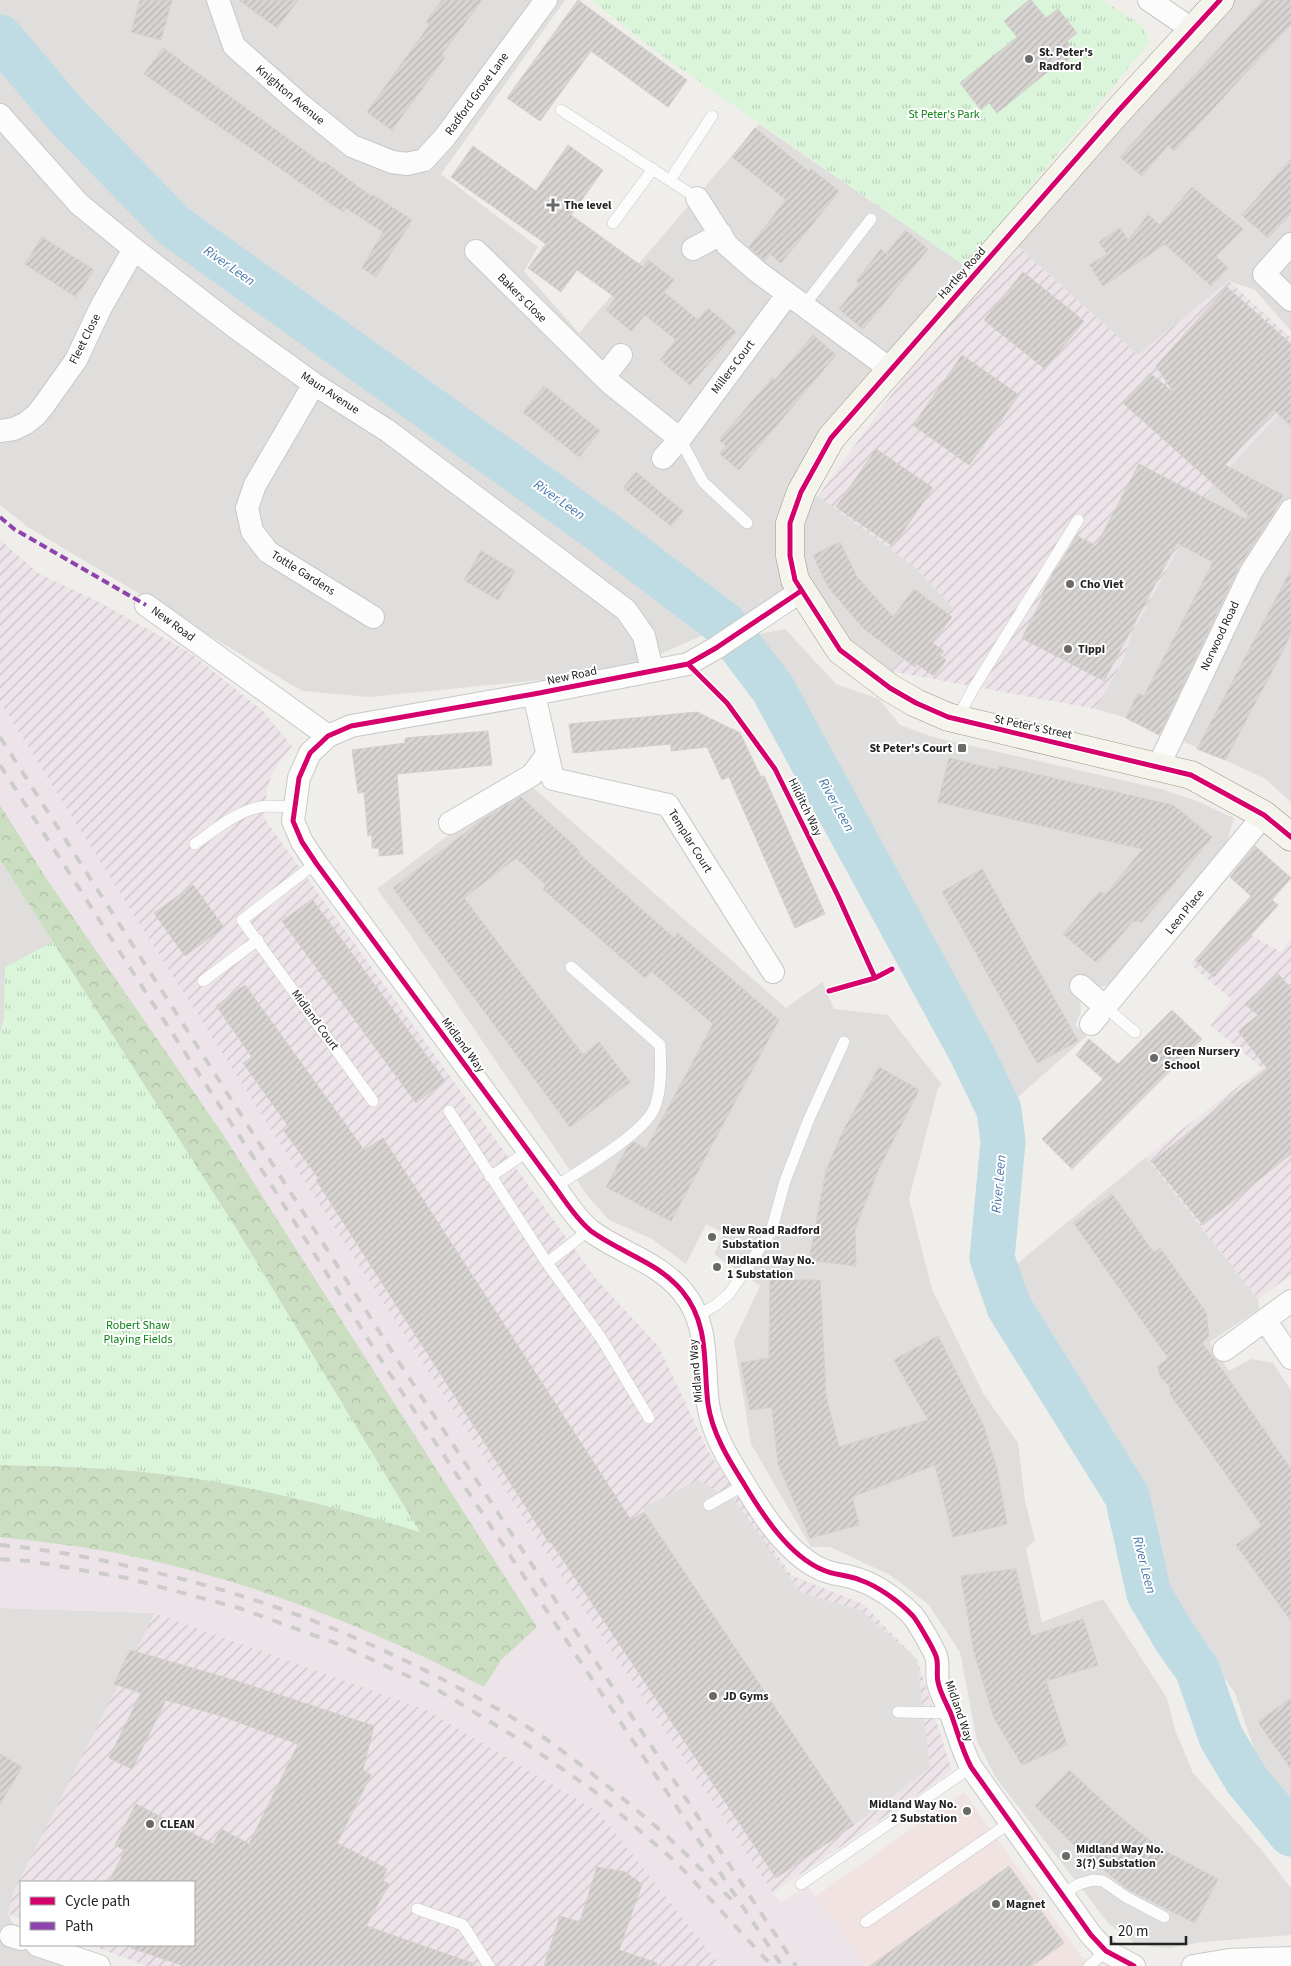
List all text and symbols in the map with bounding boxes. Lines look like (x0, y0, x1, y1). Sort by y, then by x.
place label: St. Peter's Radford (1039, 44, 1093, 75)
street label: Radford Grove Lane (441, 49, 513, 139)
marker: St. Peter's Radford (1023, 53, 1035, 65)
street label: Knighton Avenue (252, 61, 328, 129)
park label: St Peter's Park (908, 106, 980, 123)
place label: The level (564, 197, 612, 214)
marker: The level (546, 198, 560, 212)
water label: River Leen (199, 241, 259, 291)
street label: Hartley Road (934, 243, 990, 303)
street label: Bakers Close (493, 269, 551, 327)
street label: Fleet Close (65, 311, 105, 367)
street label: Millers Court (707, 337, 759, 397)
street label: Maun Avenue (297, 368, 363, 418)
water label: River Leen (529, 475, 589, 525)
street label: Tottle Gardens (268, 546, 338, 600)
place label: Cho Viet (1080, 576, 1124, 593)
marker: Cho Viet (1064, 578, 1076, 590)
street label: Norwood Road (1196, 598, 1244, 674)
street label: New Road (148, 602, 198, 646)
place label: Tippi (1078, 641, 1105, 658)
marker: Tippi (1062, 643, 1074, 655)
street label: New Road (546, 662, 598, 690)
street label: St Peter's Street (993, 710, 1073, 744)
place label: St Peter's Court (869, 740, 952, 757)
marker: St Peter's Court (956, 742, 968, 754)
water label: River Leen (813, 774, 859, 836)
street label: Hilditch Way (784, 775, 827, 839)
street label: Templar Court (664, 806, 716, 876)
street label: Leen Place (1162, 886, 1209, 938)
street label: Midland Court (287, 986, 343, 1054)
street label: Midland Way (437, 1014, 489, 1076)
place label: Green Nursery School (1164, 1043, 1241, 1074)
marker: Green Nursery School (1148, 1052, 1160, 1064)
water label: River Leen (986, 1154, 1012, 1214)
place label: New Road Radford Substation (722, 1222, 820, 1253)
marker: New Road Radford Substation (706, 1231, 718, 1243)
place label: Midland Way No. 1 Substation (727, 1252, 815, 1283)
marker: Midland Way No. 1 Substation (711, 1261, 723, 1273)
park label: Robert Shaw Playing Fields (103, 1317, 173, 1348)
street label: Midland Way (685, 1338, 707, 1404)
water label: River Leen (1127, 1534, 1161, 1596)
street label: Midland Way (941, 1678, 978, 1744)
place label: JD Gyms (723, 1688, 769, 1705)
marker: JD Gyms (707, 1690, 719, 1702)
place label: Midland Way No. 2 Substation (869, 1796, 957, 1827)
marker: Midland Way No. 2 Substation (961, 1805, 973, 1817)
place label: CLEAN (160, 1816, 195, 1833)
marker: CLEAN (144, 1818, 156, 1830)
place label: Midland Way No. 3(?) Substation (1076, 1841, 1164, 1872)
marker: Midland Way No. 3(?) Substation (1060, 1850, 1072, 1862)
legend (20, 1881, 195, 1946)
text: Cycle path (65, 1891, 130, 1912)
place label: Magnet (1006, 1896, 1046, 1913)
marker: Magnet (990, 1898, 1002, 1910)
scale bar (1111, 1914, 1186, 1946)
text: Path (65, 1916, 93, 1937)
text: 20 m (1118, 1921, 1148, 1942)

